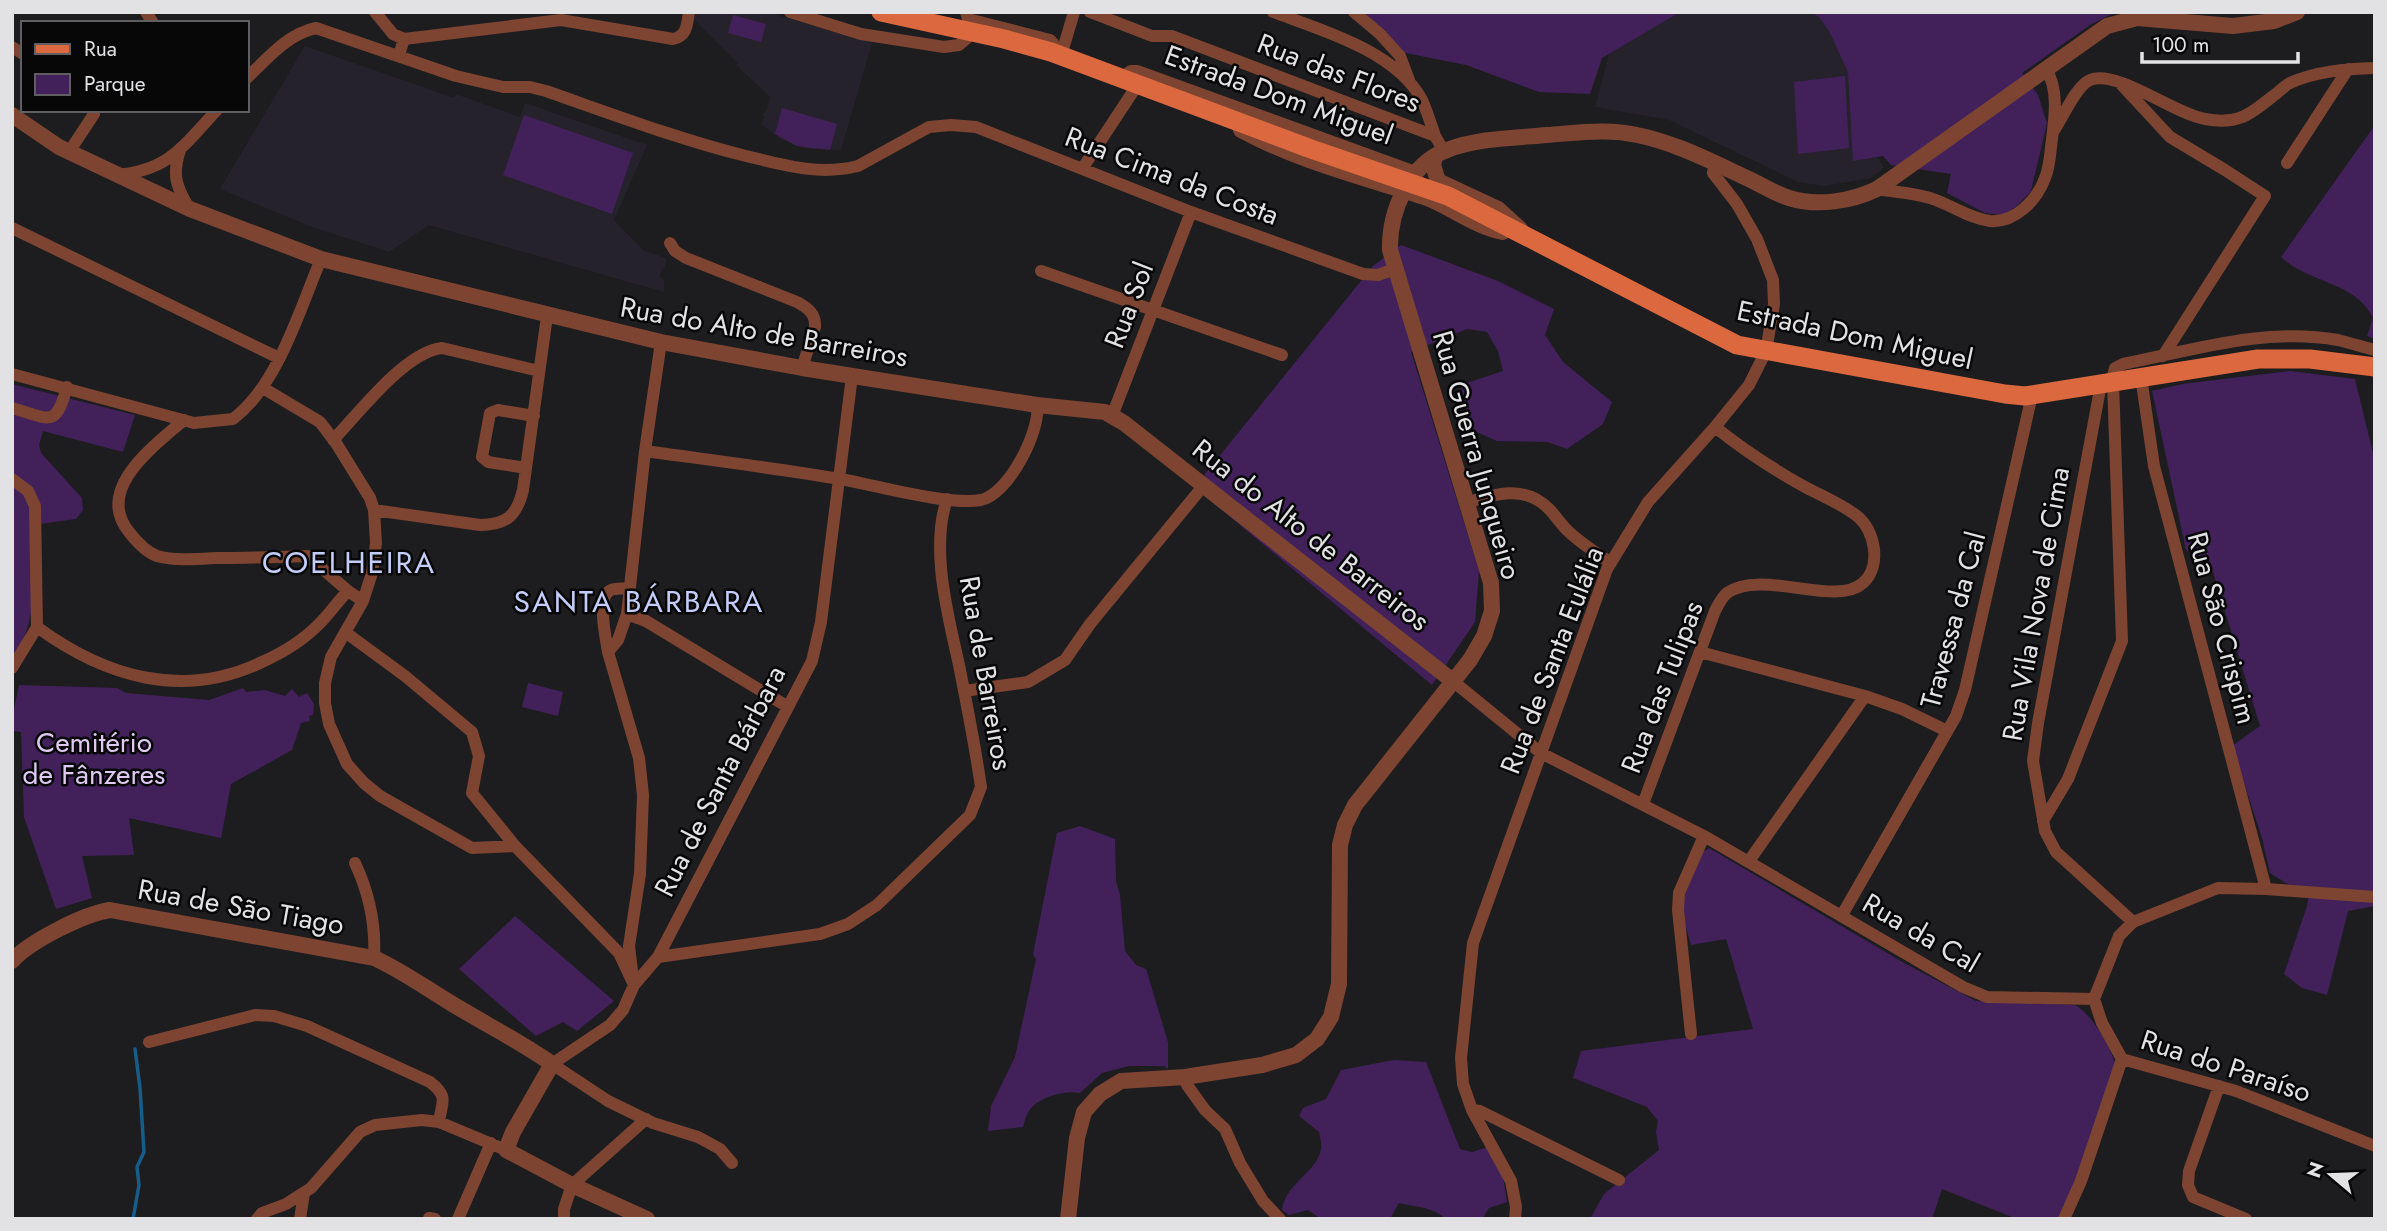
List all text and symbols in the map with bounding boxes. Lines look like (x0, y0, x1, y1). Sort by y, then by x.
legend (21, 21, 248, 112)
scale bar (2142, 21, 2298, 65)
street label: Rua das Flores (1251, 23, 1427, 123)
text: 100 m (2152, 30, 2209, 60)
text: Rua (84, 34, 117, 64)
street label: Estrada Dom Miguel (1159, 35, 1399, 155)
text: Parque (84, 69, 146, 99)
street label: Rua Cima da Costa (1059, 116, 1285, 236)
street label: Rua Sol (1094, 256, 1164, 354)
street label: Rua do Alto de Barreiros (617, 287, 911, 377)
street label: Estrada Dom Miguel (1733, 290, 1977, 380)
street label: Rua Guerra Junqueiro (1422, 326, 1532, 584)
street label: Rua do Alto de Barreiros (1184, 429, 1438, 641)
street label: Rua Vila Nova de Cima (1992, 464, 2080, 744)
street label: Travessa da Cal (1910, 527, 1996, 713)
street label: Rua São Crispim (2177, 527, 2267, 729)
street label: Rua de Santa Eulália (1490, 540, 1614, 780)
district label: COELHEIRA (262, 541, 436, 584)
street label: Rua de Barreiros (949, 573, 1023, 773)
district label: SANTA BÁRBARA (514, 580, 764, 623)
street label: Rua das Tulipas (1610, 595, 1714, 779)
street label: Rua de Santa Bárbara (644, 658, 796, 904)
park label: Cemitério de Fânzeres (23, 722, 165, 795)
street label: Rua de São Tiago (135, 869, 347, 945)
street label: Rua da Cal (1855, 883, 1987, 983)
street label: Rua do Paraíso (2136, 1019, 2316, 1113)
north arrow (2296, 1140, 2366, 1210)
text: N (2300, 1158, 2331, 1181)

